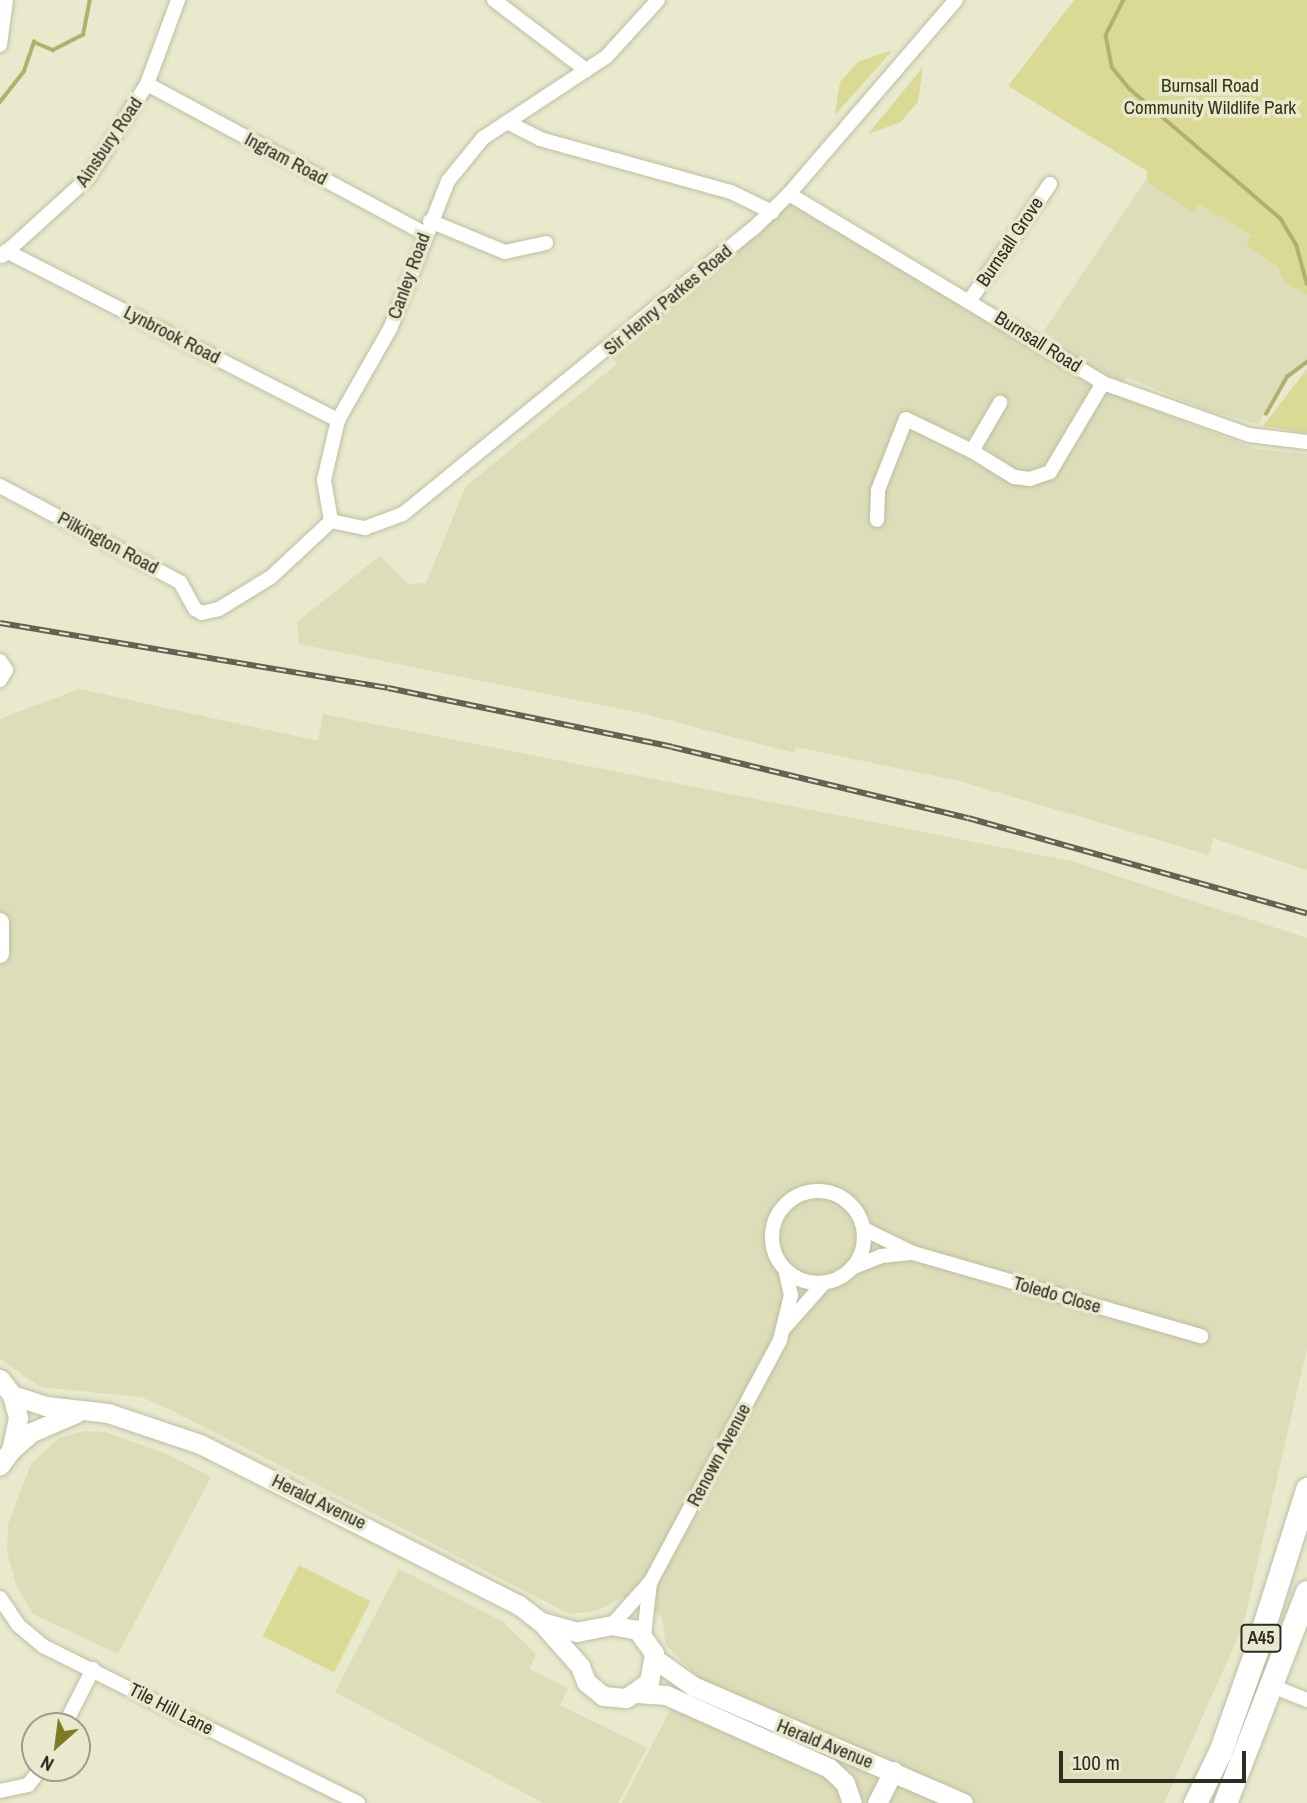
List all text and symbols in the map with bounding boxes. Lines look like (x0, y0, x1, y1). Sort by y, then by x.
park label: Burnsall Road Community Wildlife Park (1124, 75, 1296, 119)
street label: Ainsbury Road (71, 93, 147, 191)
street label: Ingram Road (241, 128, 331, 190)
street label: Burnsall Grove (972, 193, 1048, 291)
street label: Canley Road (383, 230, 435, 322)
street label: Sir Henry Parkes Road (599, 240, 737, 360)
street label: Lynbrook Road (120, 301, 224, 369)
street label: Burnsall Road (990, 306, 1086, 378)
street label: Pilkington Road (54, 507, 162, 579)
street label: Toledo Close (1011, 1272, 1103, 1318)
street label: Renown Avenue (682, 1399, 756, 1511)
street label: Herald Avenue (268, 1469, 370, 1535)
road number: A45 (1240, 1624, 1282, 1652)
street label: Tile Hill Lane (125, 1678, 217, 1740)
north arrow (21, 1712, 91, 1782)
street label: Herald Avenue (773, 1714, 877, 1774)
scale bar (1062, 1736, 1249, 1780)
text: 100 m (1072, 1748, 1120, 1777)
text: N (36, 1750, 58, 1778)

